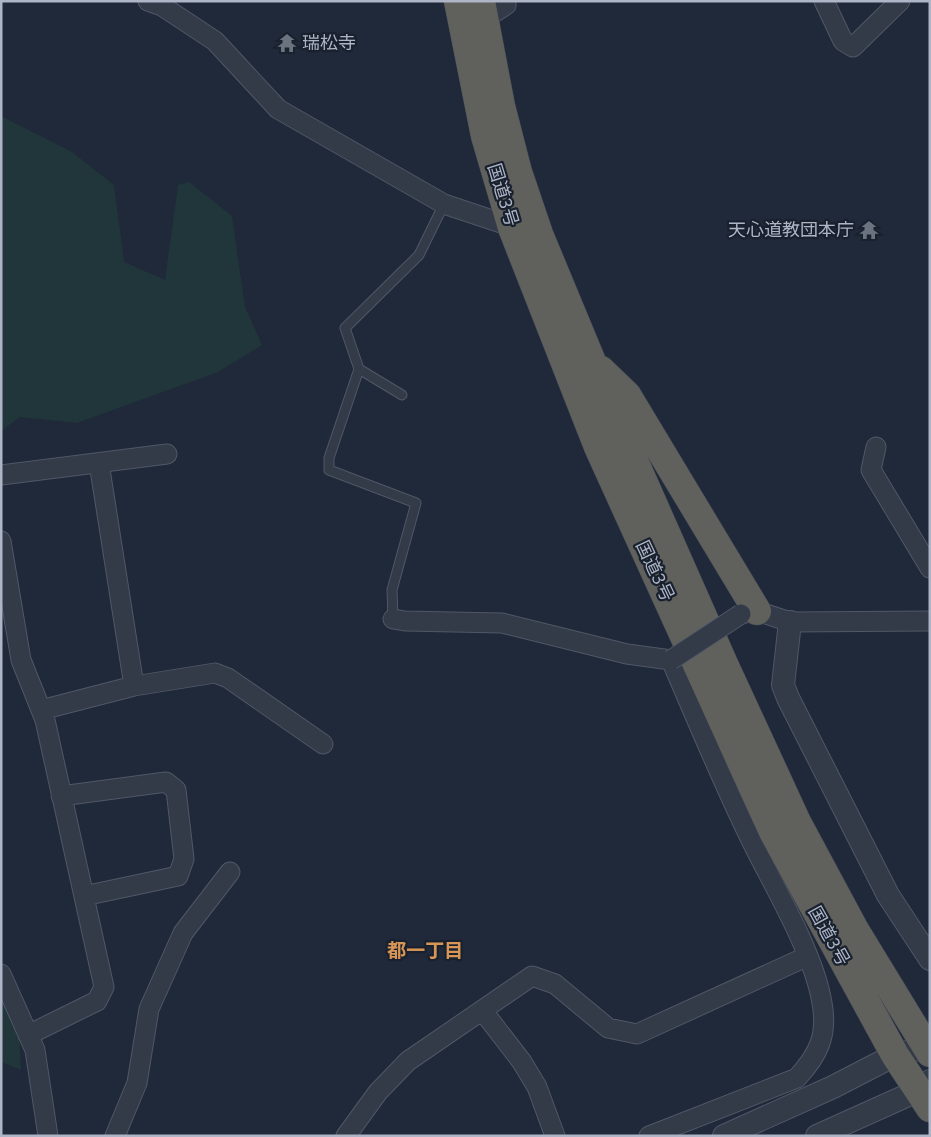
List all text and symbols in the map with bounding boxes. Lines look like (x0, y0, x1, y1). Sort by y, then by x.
place label: 瑞松寺 (302, 31, 356, 54)
temple icon: 瑞松寺 (276, 32, 298, 54)
street label: 国道3号 (483, 161, 524, 229)
place label: 天心道教団本庁 (728, 218, 854, 241)
temple icon: 天心道教団本庁 (858, 219, 880, 241)
street label: 国道3号 (631, 537, 680, 605)
street label: 国道3号 (804, 902, 855, 970)
district label: 都一丁目 (387, 938, 463, 962)

